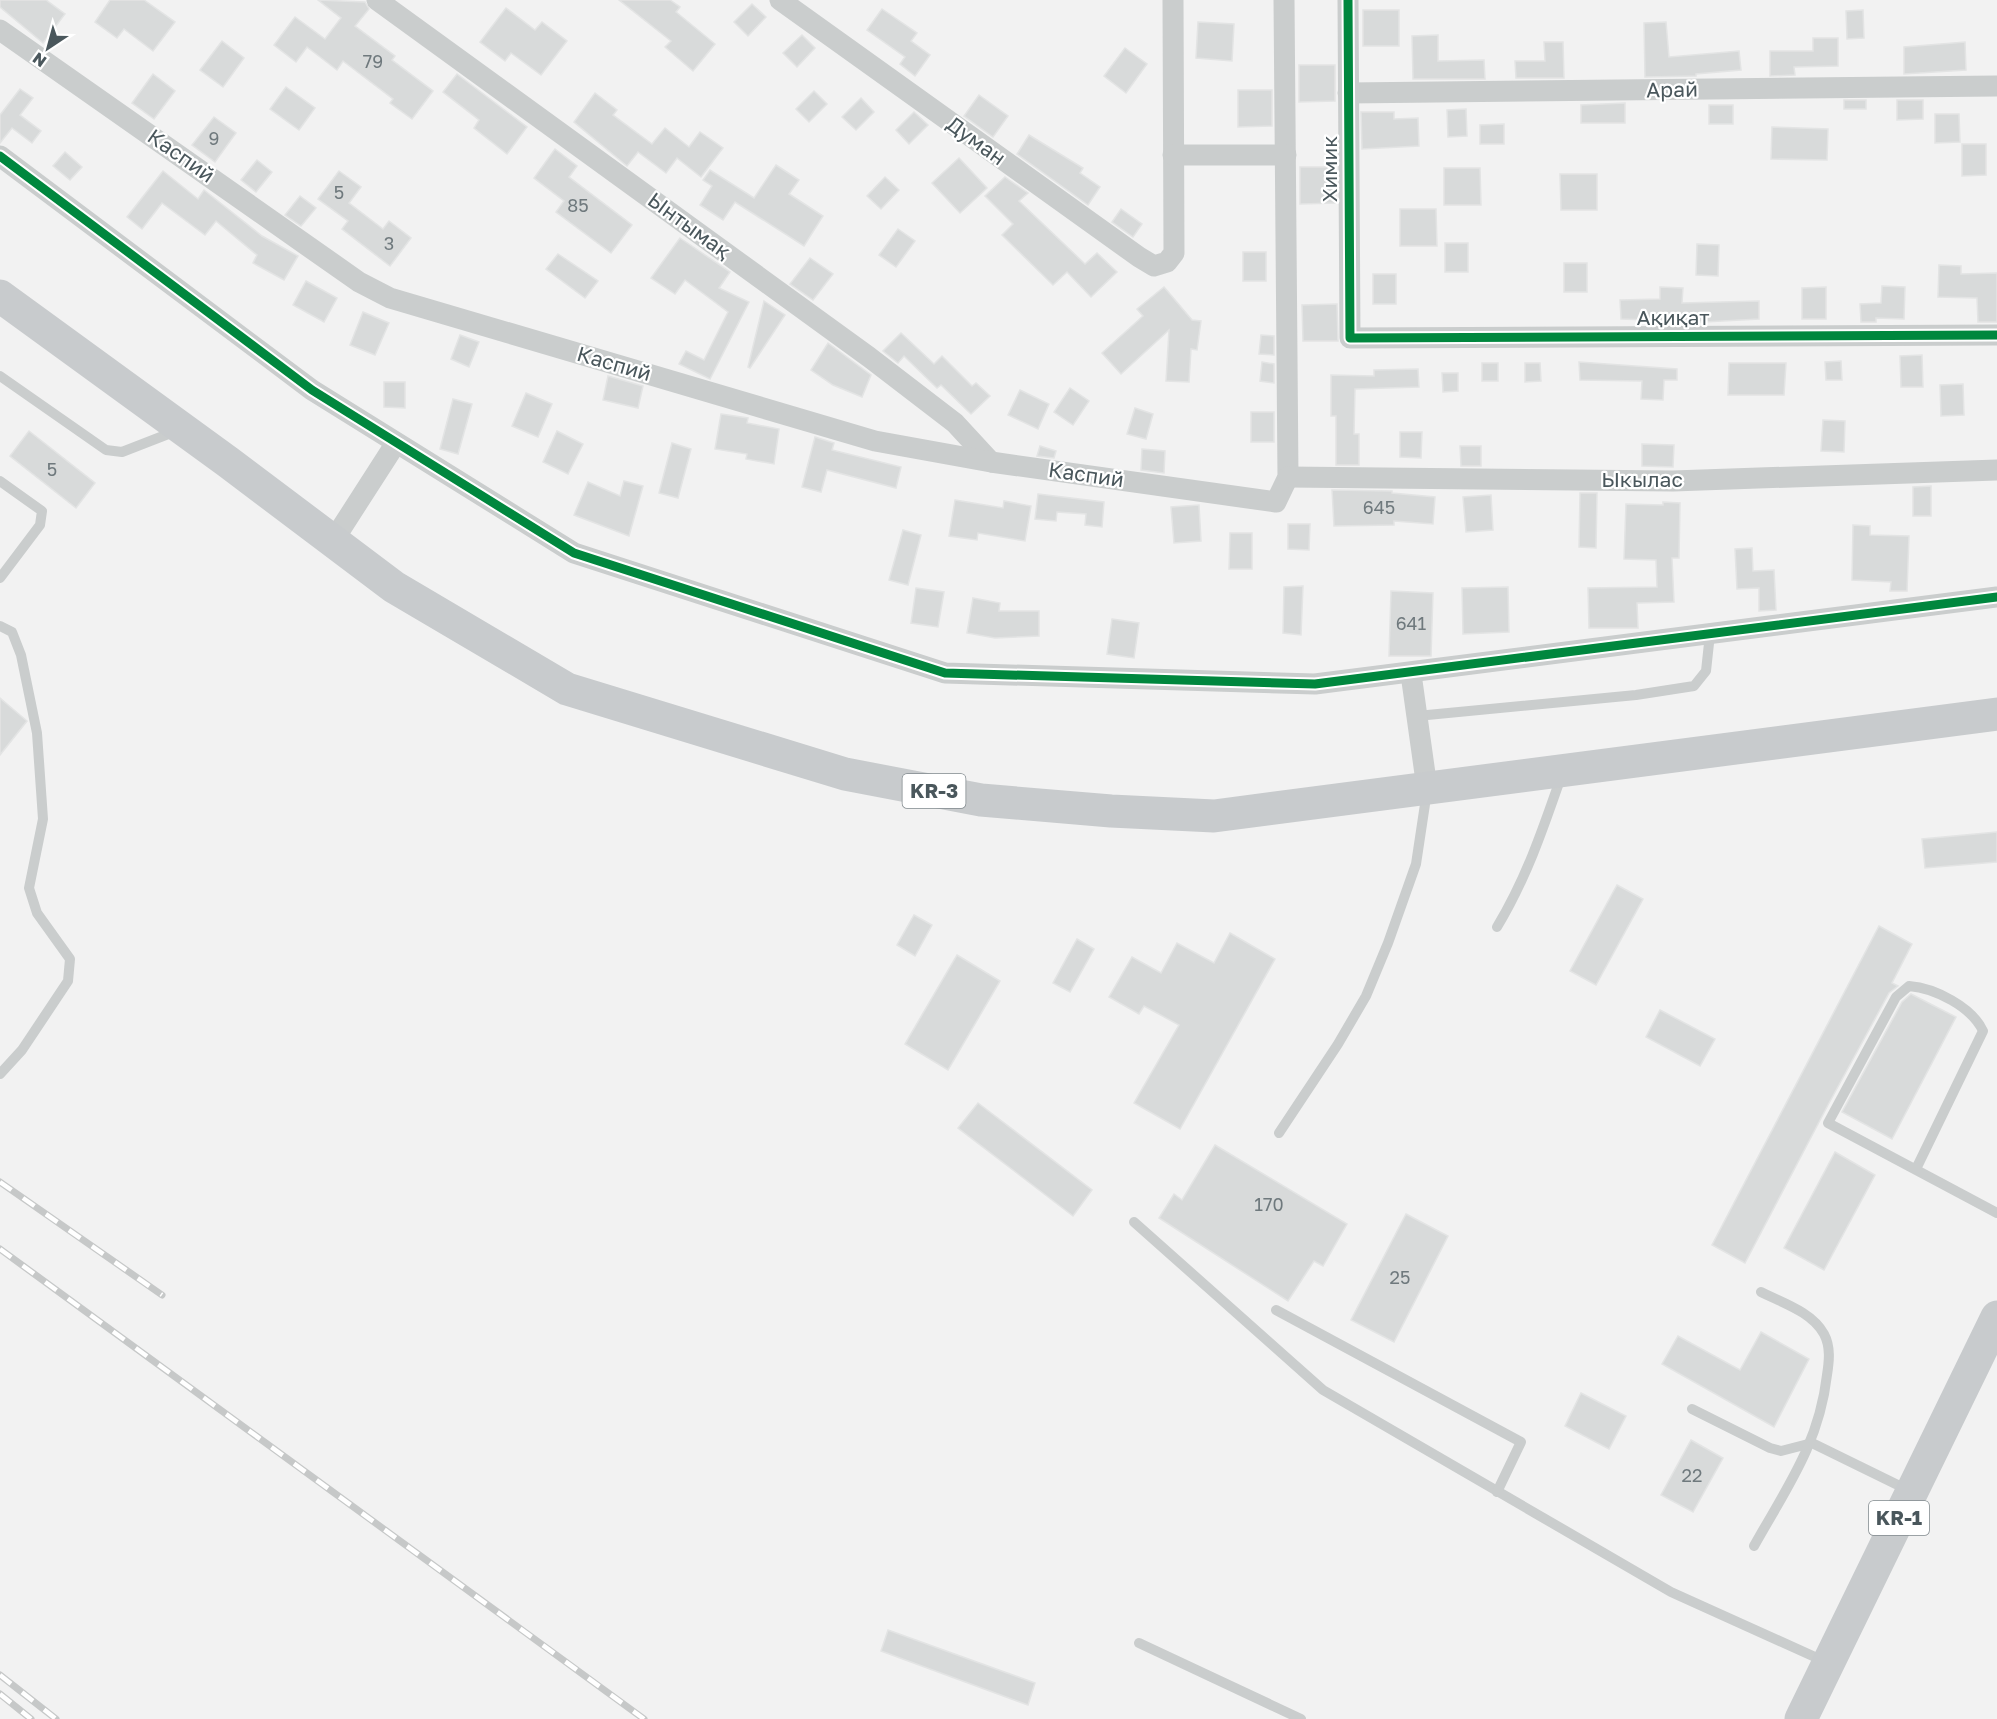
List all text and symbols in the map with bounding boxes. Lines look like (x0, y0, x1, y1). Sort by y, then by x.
north arrow (18, 18, 78, 78)
text: N (28, 48, 50, 72)
house number: 79 (363, 50, 383, 72)
street label: Арай (1646, 76, 1698, 102)
street label: Думан (942, 110, 1011, 170)
street label: Каспий (143, 123, 220, 188)
house number: 9 (209, 127, 219, 149)
street label: Химик (1316, 136, 1342, 202)
house number: 5 (334, 181, 344, 203)
street label: Ынтымақ (643, 186, 736, 264)
house number: 85 (567, 194, 589, 216)
house number: 3 (384, 232, 394, 254)
street label: Ақиқат (1636, 304, 1710, 330)
street label: Каспий (574, 340, 654, 386)
street label: Каспий (1047, 456, 1126, 492)
house number: 5 (47, 458, 57, 480)
street label: Ыкылас (1601, 466, 1683, 492)
house number: 645 (1363, 496, 1395, 518)
house number: 641 (1396, 612, 1427, 634)
road number: KR-3 (902, 774, 966, 808)
house number: 170 (1254, 1193, 1284, 1215)
house number: 25 (1390, 1266, 1410, 1288)
house number: 22 (1682, 1464, 1702, 1486)
road number: KR-1 (1869, 1501, 1929, 1535)

